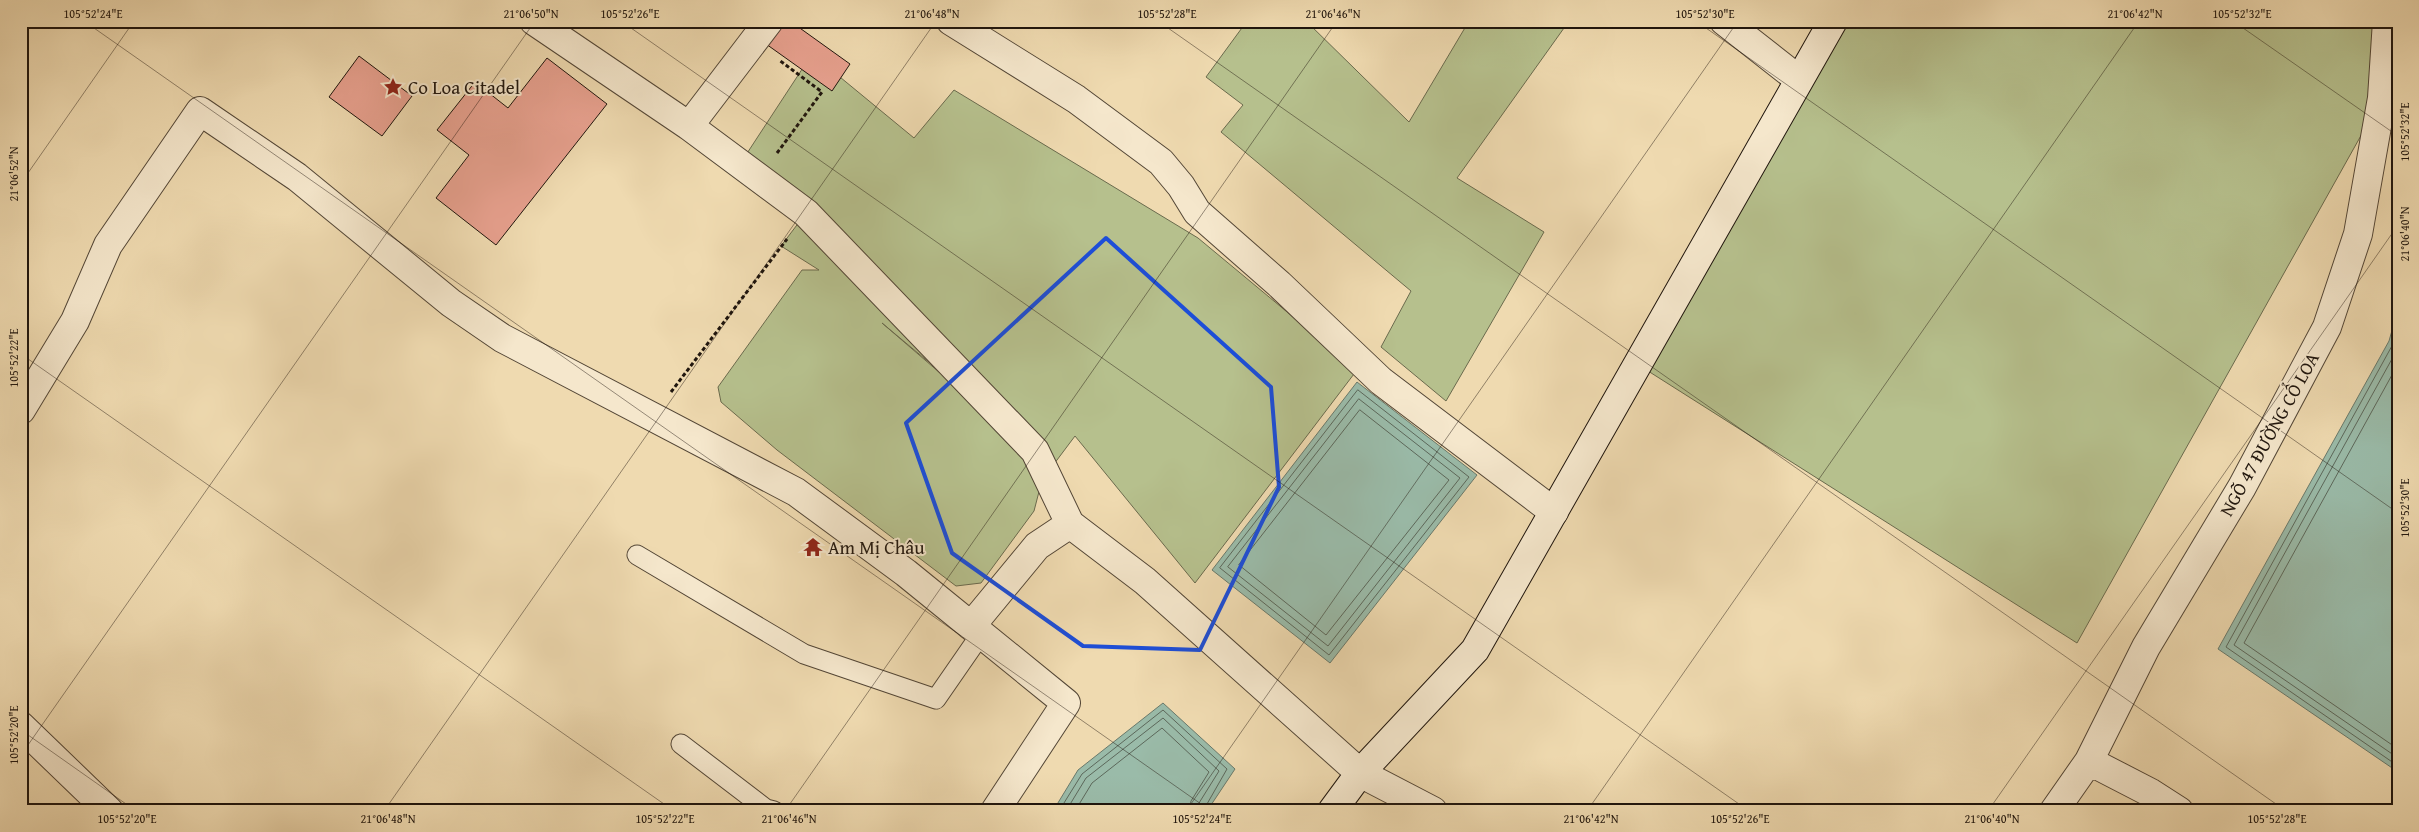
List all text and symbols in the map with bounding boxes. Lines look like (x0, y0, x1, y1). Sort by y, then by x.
text: 105°52'24"E (63, 5, 123, 22)
text: 21°06'50"N (503, 5, 559, 22)
text: 105°52'26"E (600, 5, 660, 22)
text: 21°06'48"N (904, 5, 960, 22)
text: 105°52'28"E (1137, 5, 1197, 22)
text: 21°06'46"N (1305, 5, 1361, 22)
text: 105°52'30"E (1675, 5, 1735, 22)
text: 21°06'42"N (2107, 5, 2163, 22)
text: 105°52'32"E (2212, 5, 2272, 22)
place label: Co Loa Citadel (408, 73, 520, 101)
place icon: Co Loa Citadel (382, 76, 404, 98)
text: 105°52'32"E (2396, 102, 2413, 162)
text: 21°06'52"N (5, 146, 22, 202)
text: 21°06'40"N (2396, 206, 2413, 262)
text: 105°52'22"E (5, 328, 22, 388)
street label: NGÕ 47 ĐƯỜNG CỔ LOA (2212, 346, 2326, 521)
text: 105°52'30"E (2396, 478, 2413, 538)
place label: Am Mị Châu (828, 533, 925, 561)
temple icon: Am Mị Châu (802, 536, 824, 558)
text: 105°52'20"E (5, 705, 22, 765)
text: 105°52'20"E (97, 810, 157, 827)
text: 21°06'48"N (360, 810, 416, 827)
text: 105°52'22"E (635, 810, 695, 827)
text: 21°06'46"N (761, 810, 817, 827)
text: 105°52'24"E (1172, 810, 1232, 827)
text: 21°06'42"N (1563, 810, 1619, 827)
text: 105°52'26"E (1710, 810, 1770, 827)
text: 21°06'40"N (1964, 810, 2020, 827)
text: 105°52'28"E (2247, 810, 2307, 827)

